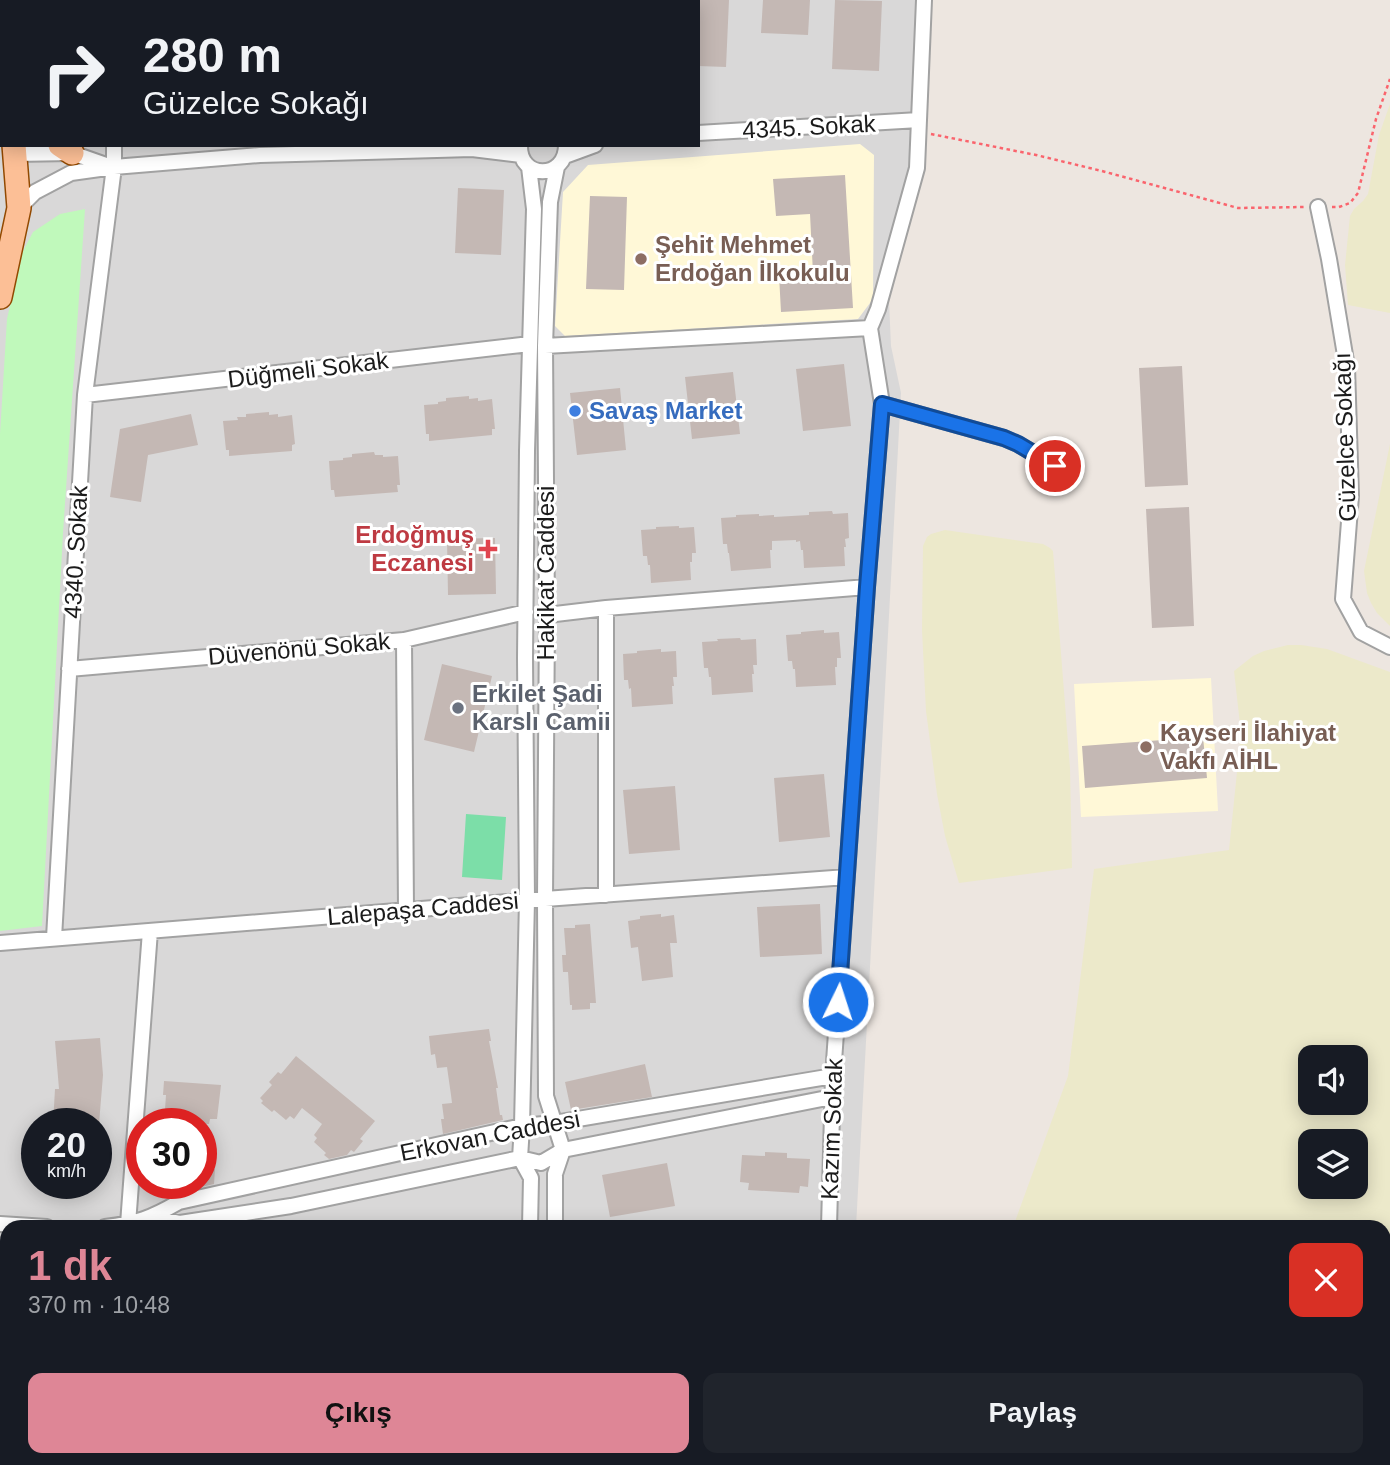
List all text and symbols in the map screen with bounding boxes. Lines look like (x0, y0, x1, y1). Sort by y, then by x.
icon: right (28, 28, 119, 119)
text: 280 m (143, 28, 282, 82)
text: Güzelce Sokağı (143, 85, 369, 121)
street label: 4345. Sokak (742, 109, 877, 143)
place label: Şehit Mehmet Erdoğan İlkokulu (655, 231, 850, 286)
marker: Şehit Mehmet Erdoğan İlkokulu (633, 251, 649, 267)
street label: Düğmeli Sokak (226, 346, 391, 393)
street label: Güzelce Sokağı (1328, 352, 1361, 522)
place label: Savaş Market (589, 397, 742, 424)
marker: Savaş Market (567, 403, 583, 419)
pin (1025, 436, 1085, 496)
icon: arrive (1036, 447, 1074, 485)
street label: 4340. Sokak (59, 484, 93, 619)
street label: Hakikat Caddesi (532, 486, 559, 660)
place label: Erdoğmuş Eczanesi (355, 521, 474, 576)
marker: Erdoğmuş Eczanesi (480, 541, 496, 557)
street label: Düvenönü Sokak (207, 627, 392, 670)
place label: Erkilet Şadi Karslı Camii (472, 680, 611, 735)
marker: Erkilet Şadi Karslı Camii (450, 700, 466, 716)
place label: Kayseri İlahiyat Vakfı AİHL (1160, 719, 1336, 774)
marker: Kayseri İlahiyat Vakfı AİHL (1138, 739, 1154, 755)
street label: Lalepaşa Caddesi (326, 887, 520, 930)
position arrow (801, 965, 875, 1039)
map controls (1298, 1045, 1368, 1199)
button: sound (1298, 1045, 1368, 1115)
street label: Kazım Sokak (816, 1057, 847, 1200)
street label: Erkovan Caddesi (398, 1105, 582, 1166)
speed limit sign: 30 (126, 1108, 217, 1199)
text: 20 (47, 1125, 86, 1164)
button: layers (1298, 1129, 1368, 1199)
text: km/h (47, 1161, 86, 1181)
text: 1 dk (28, 1242, 112, 1289)
button: close (1289, 1243, 1363, 1317)
text: 370 m · 10:48 (28, 1292, 170, 1318)
button: Çıkış (28, 1373, 689, 1453)
button: Paylaş (703, 1373, 1363, 1453)

